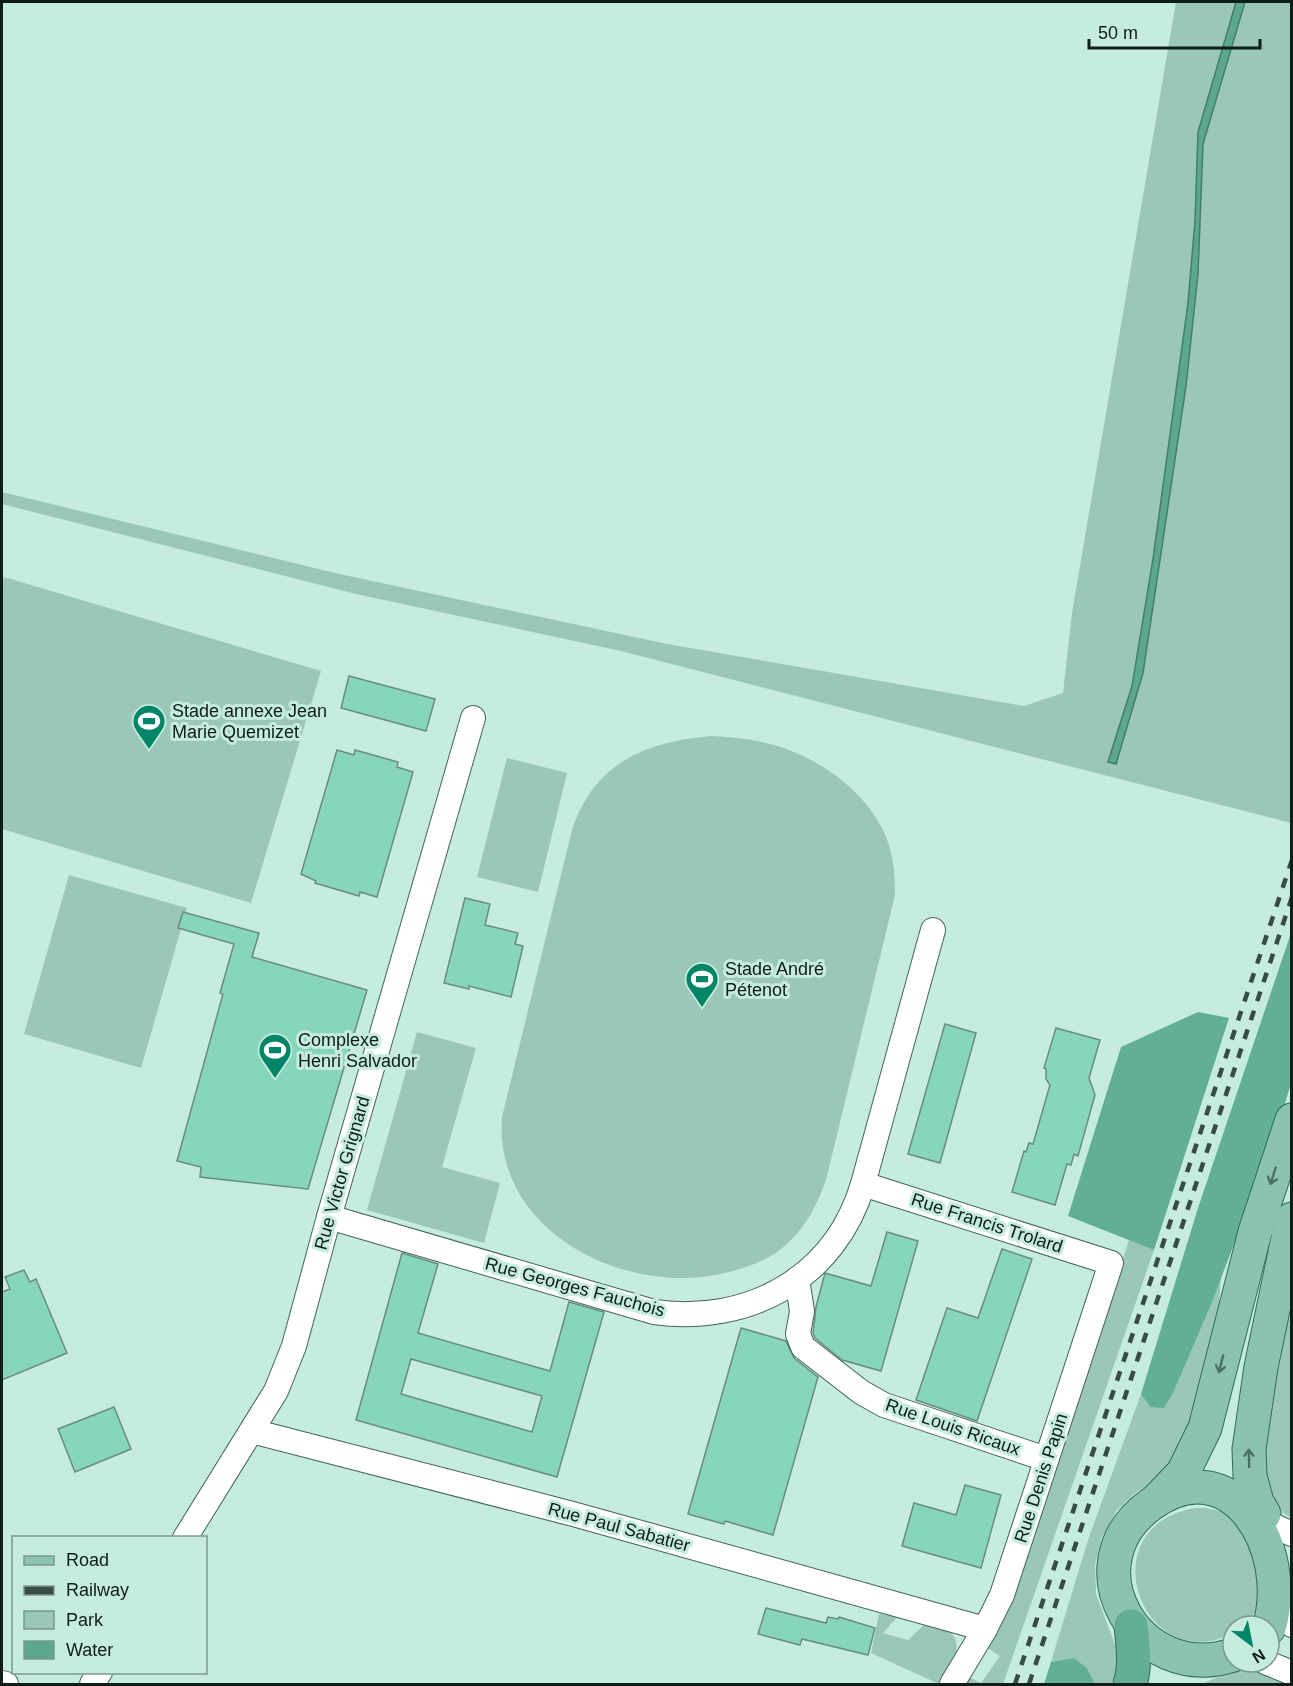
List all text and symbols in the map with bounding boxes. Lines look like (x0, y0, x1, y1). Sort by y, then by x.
scale bar (1089, 12, 1260, 50)
text: 50 m (1098, 23, 1138, 43)
place label: Stade annexe Jean Marie Quemizet (172, 701, 327, 742)
sports icon: Stade annexe Jean Marie Quemizet (131, 703, 167, 750)
place label: Stade André Pétenot (725, 959, 824, 1000)
sports icon: Stade André Pétenot (684, 961, 720, 1008)
place label: Complexe Henri Salvador (298, 1030, 417, 1071)
sports icon: Complexe Henri Salvador (257, 1032, 293, 1079)
street label: Rue Victor Grignard (311, 1094, 373, 1252)
one-way arrow (1266, 1166, 1277, 1185)
street label: Rue Francis Trolard (909, 1189, 1065, 1257)
street label: Rue Georges Fauchois (483, 1253, 667, 1321)
one-way arrow (1215, 1354, 1227, 1373)
street label: Rue Louis Ricaux (883, 1395, 1023, 1459)
street label: Rue Denis Papin (1011, 1411, 1071, 1545)
one-way arrow (1244, 1448, 1255, 1468)
street label: Rue Paul Sabatier (546, 1498, 692, 1556)
legend (12, 1536, 207, 1674)
text: Road (66, 1550, 109, 1570)
text: Railway (66, 1580, 129, 1600)
text: Park (66, 1610, 104, 1630)
north arrow (1221, 1614, 1281, 1674)
text: Water (66, 1640, 113, 1660)
text: N (1249, 1646, 1268, 1667)

